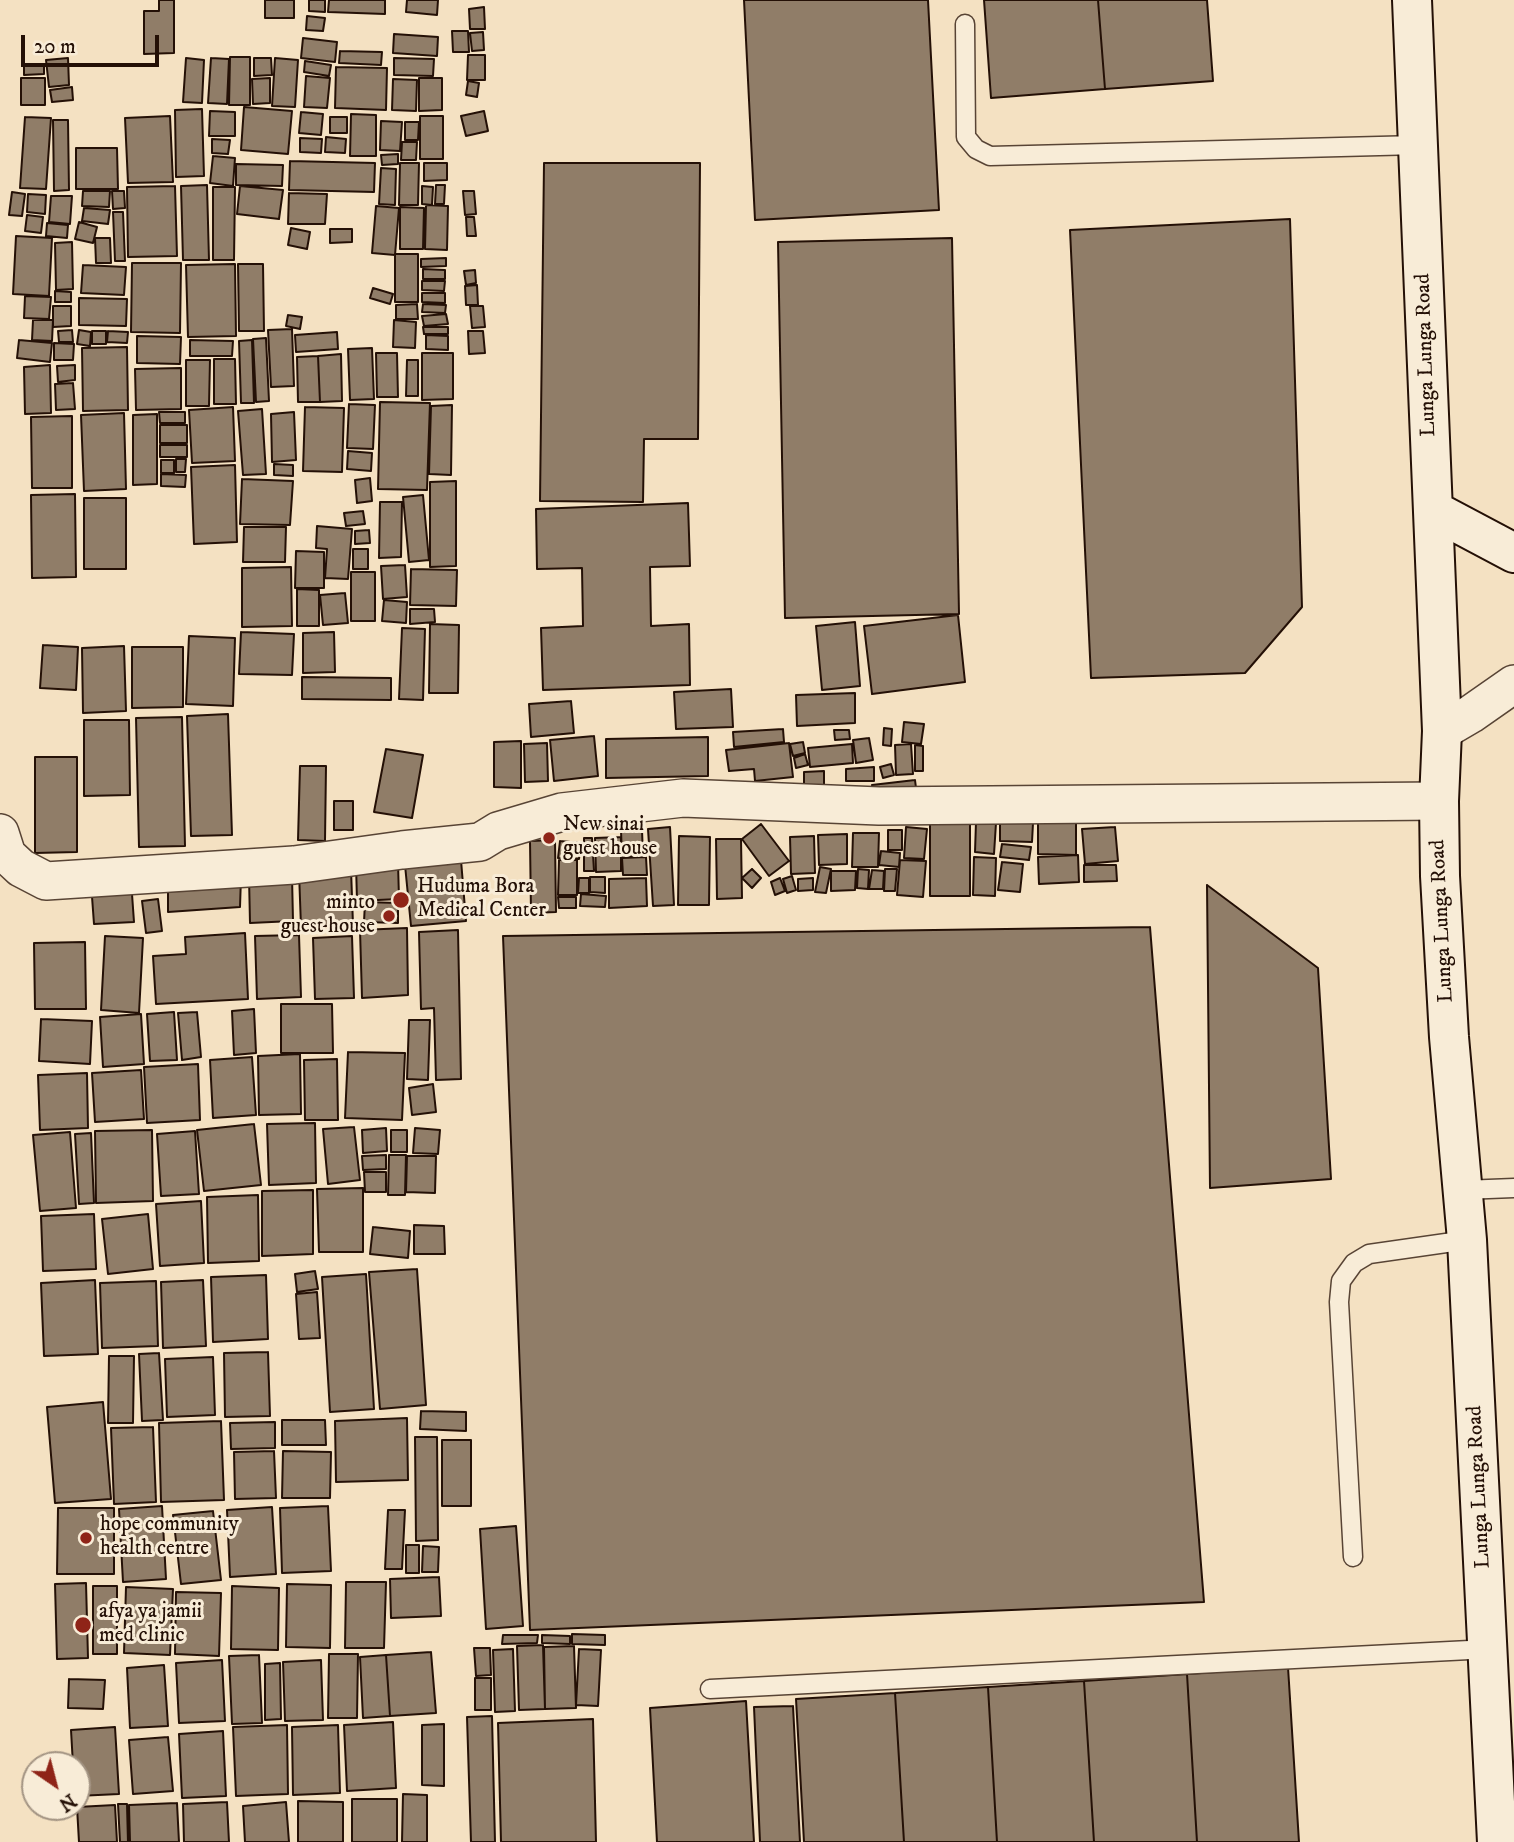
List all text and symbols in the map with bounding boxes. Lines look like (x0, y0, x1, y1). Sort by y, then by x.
scale bar (24, 21, 163, 65)
text: 20 m (34, 34, 76, 60)
street label: Lunga Lunga Road (1412, 273, 1442, 437)
place label: New sinai guest house (563, 813, 657, 863)
marker: New sinai guest house (541, 830, 557, 846)
street label: Lunga Lunga Road (1426, 839, 1460, 1003)
place label: Huduma Bora Medical Center (417, 875, 546, 925)
marker: Huduma Bora Medical Center (391, 890, 411, 910)
place label: minto guest house (281, 891, 375, 941)
marker: minto guest house (381, 908, 397, 924)
street label: Lunga Lunga Road (1463, 1405, 1497, 1569)
place label: hope community health centre (100, 1513, 239, 1563)
marker: hope community health centre (78, 1530, 94, 1546)
place label: afya ya jamii med clinic (99, 1600, 202, 1650)
marker: afya ya jamii med clinic (73, 1615, 93, 1635)
north arrow (21, 1751, 91, 1821)
text: N (54, 1788, 80, 1816)

